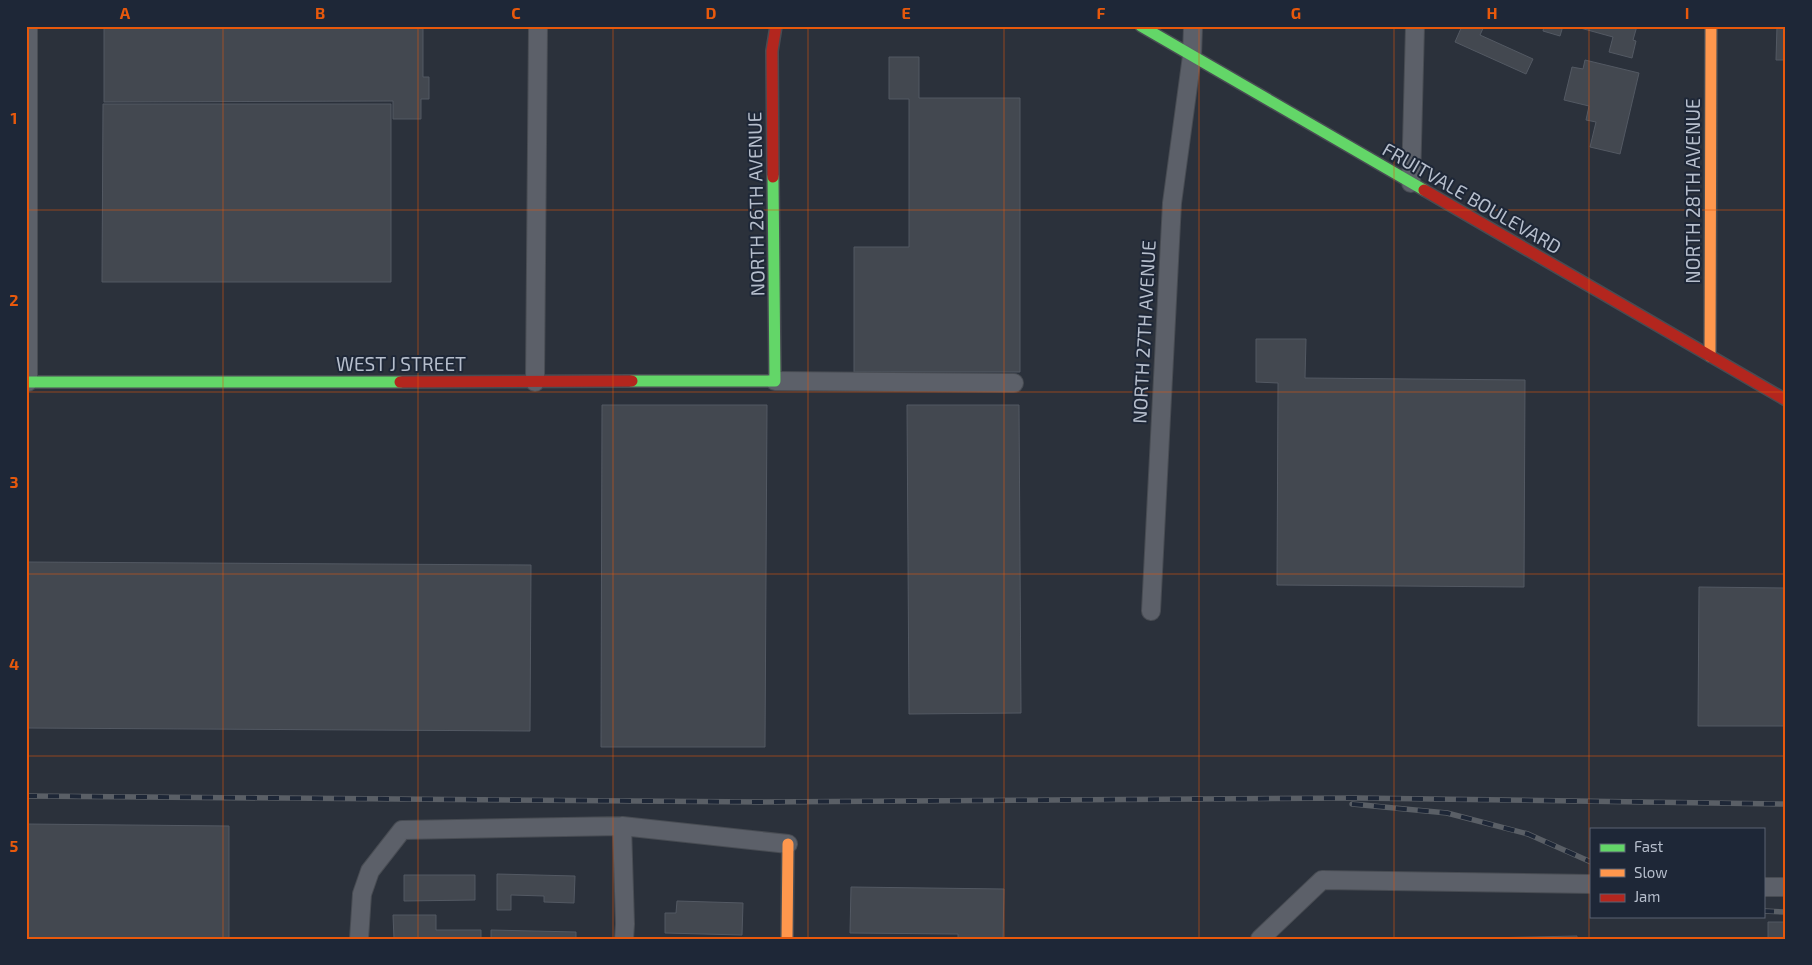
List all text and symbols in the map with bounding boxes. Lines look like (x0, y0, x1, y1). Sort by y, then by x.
text: A (120, 3, 131, 22)
text: B (315, 3, 325, 22)
text: C (511, 3, 521, 22)
text: D (706, 3, 717, 22)
text: E (901, 3, 911, 22)
text: F (1097, 3, 1106, 22)
text: G (1291, 3, 1301, 22)
text: H (1486, 3, 1498, 22)
text: I (1685, 3, 1689, 22)
street label: NORTH 28TH AVENUE (1681, 98, 1704, 284)
text: 1 (11, 108, 17, 127)
street label: NORTH 26TH AVENUE (742, 111, 769, 297)
street label: FRUITVALE BOULEVARD (1379, 137, 1566, 258)
street label: NORTH 27TH AVENUE (1127, 240, 1160, 424)
text: 2 (9, 290, 19, 309)
street label: WEST J STREET (336, 352, 466, 375)
text: 3 (9, 472, 19, 491)
text: 4 (9, 654, 19, 673)
legend (1590, 828, 1764, 918)
text: 5 (10, 836, 19, 855)
text: Fast (1634, 837, 1664, 855)
text: Slow (1634, 863, 1668, 881)
text: Jam (1634, 887, 1660, 905)

